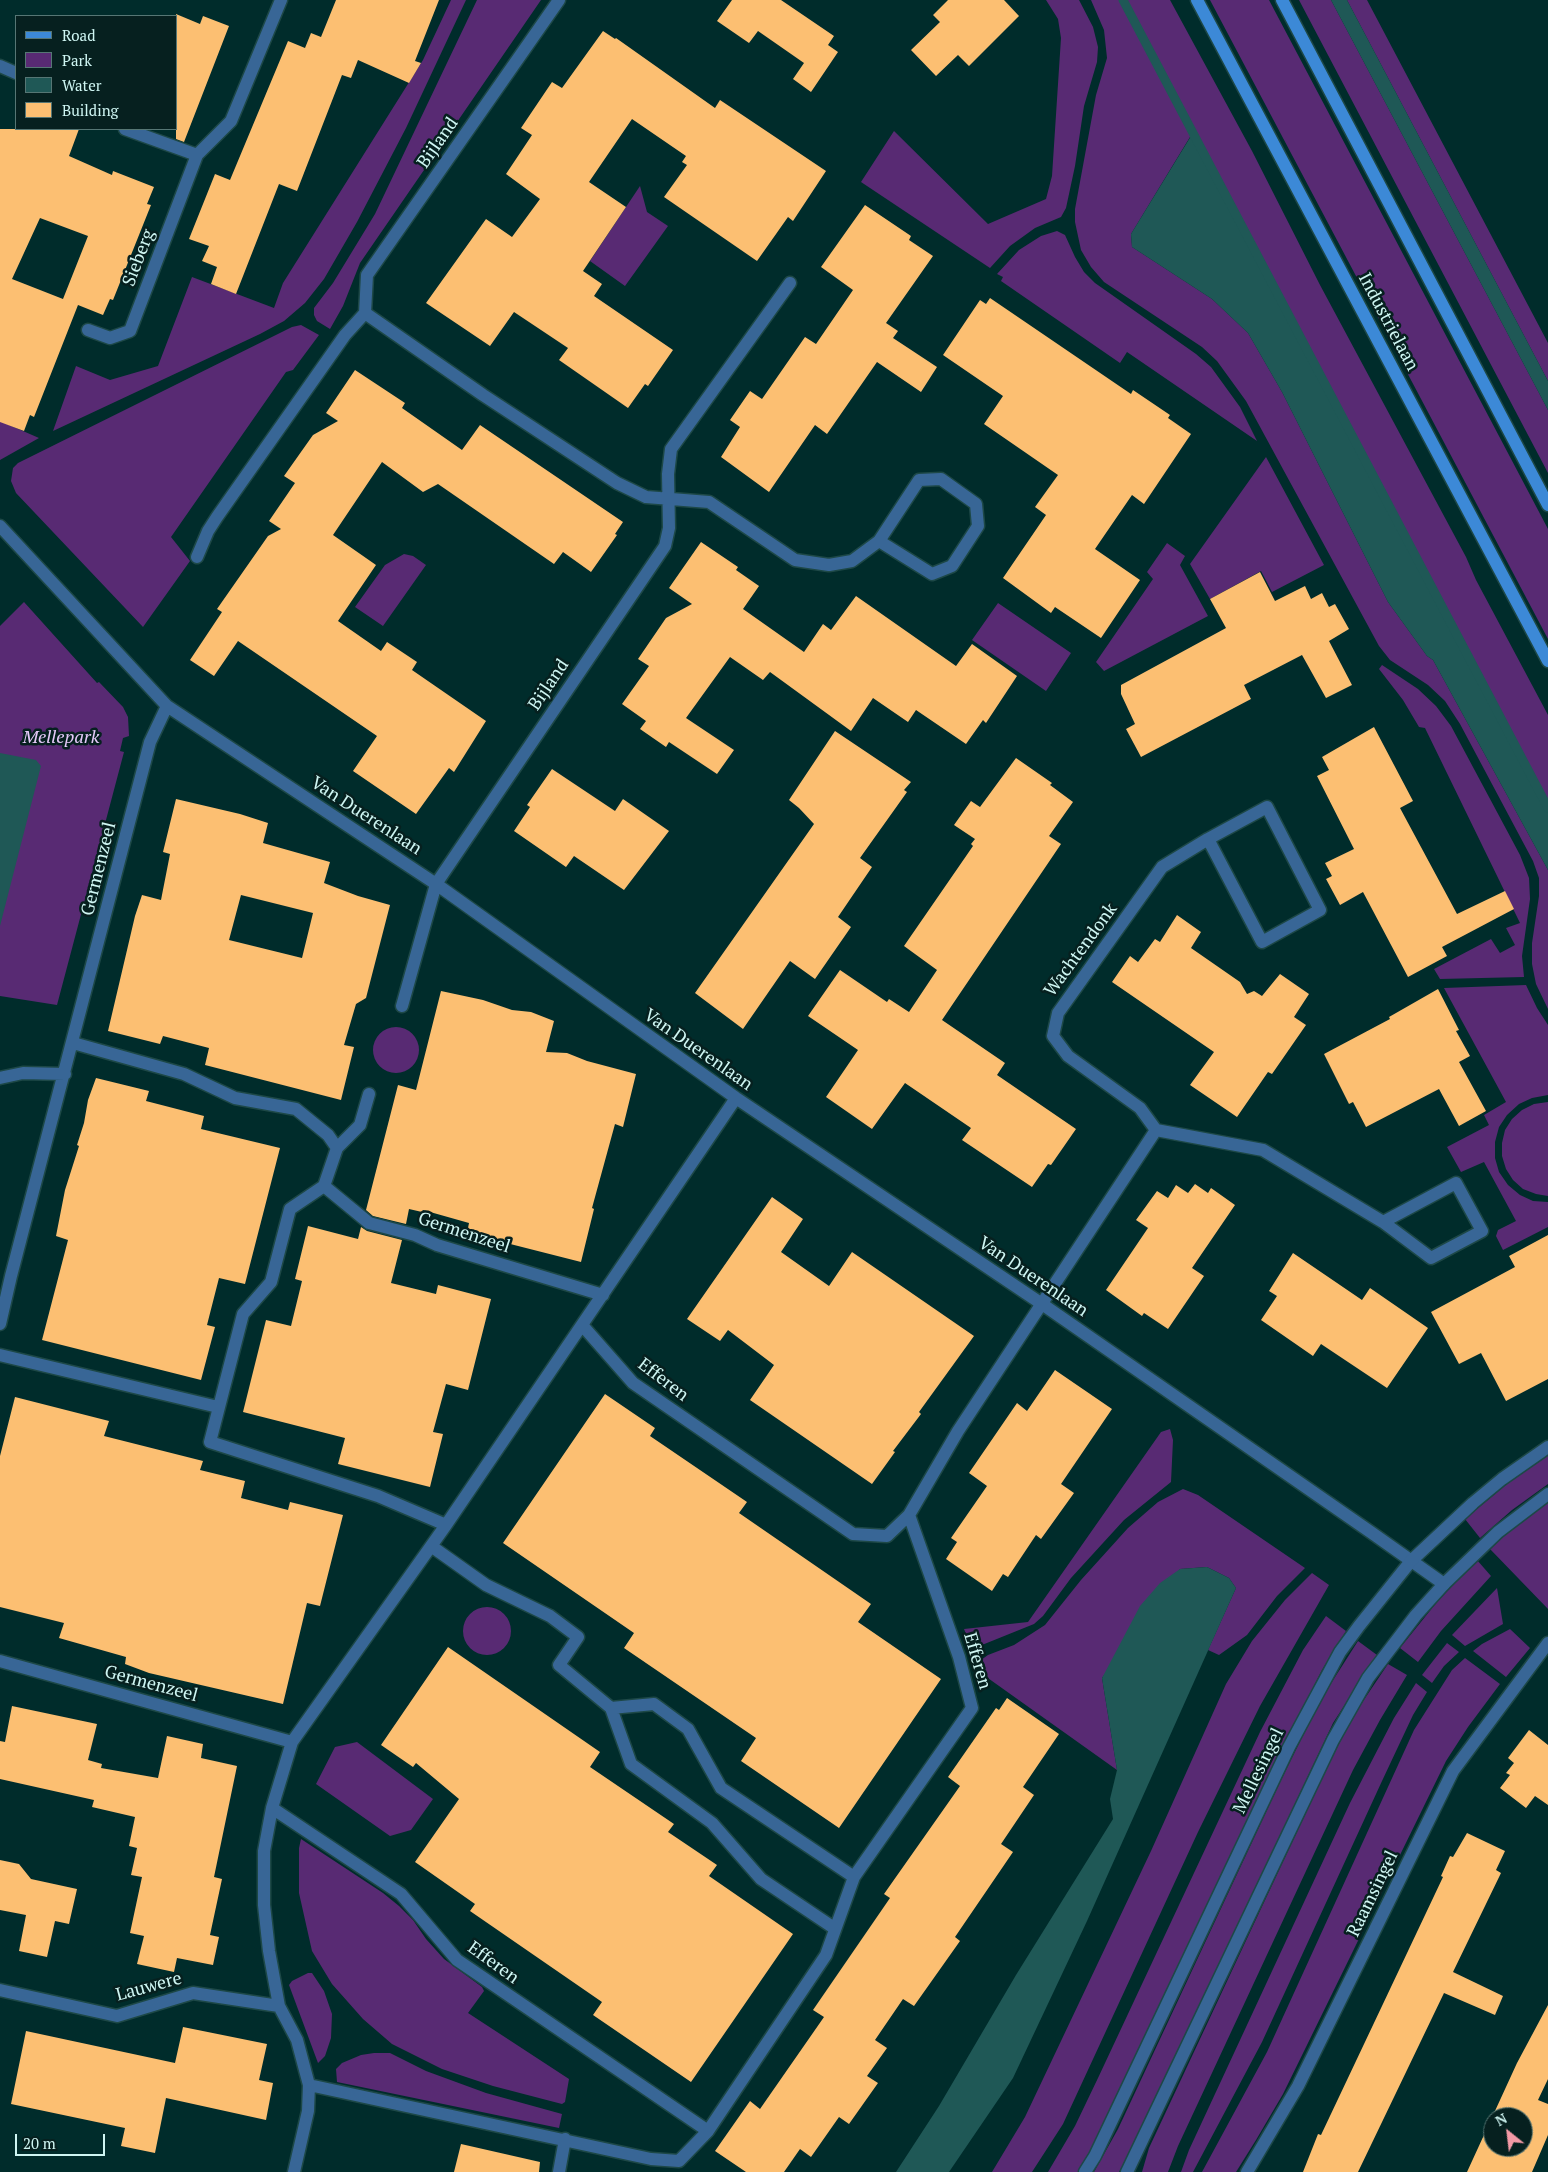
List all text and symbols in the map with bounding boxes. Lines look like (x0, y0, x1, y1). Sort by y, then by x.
legend (15, 15, 178, 130)
text: Road (62, 25, 95, 45)
text: Park (62, 50, 92, 70)
text: Water (62, 75, 101, 95)
text: Building (62, 100, 119, 120)
street label: Bijland (413, 114, 463, 172)
street label: Sieberg (118, 226, 160, 290)
street label: Industrielaan (1353, 269, 1423, 375)
street label: Bijland (524, 655, 574, 715)
park label: Mellepark (23, 727, 99, 749)
street label: Van Duerenlaan (306, 772, 426, 860)
street label: Germenzeel (77, 820, 121, 918)
street label: Wachtendonk (1040, 899, 1122, 1001)
street label: Van Duerenlaan (639, 1004, 757, 1096)
street label: Germenzeel (415, 1208, 513, 1258)
street label: Van Duerenlaan (974, 1232, 1092, 1322)
street label: Efferen (633, 1354, 693, 1406)
street label: Efferen (959, 1630, 995, 1692)
street label: Germenzeel (102, 1661, 200, 1707)
street label: Mellesingel (1229, 1725, 1289, 1817)
street label: Raamsingel (1343, 1847, 1403, 1941)
street label: Efferen (463, 1937, 523, 1989)
street label: Lauwere (114, 1968, 184, 2006)
north arrow (1483, 2107, 1533, 2157)
text: N (1492, 2108, 1510, 2130)
scale bar (18, 2124, 108, 2156)
text: 20 m (23, 2133, 56, 2153)

